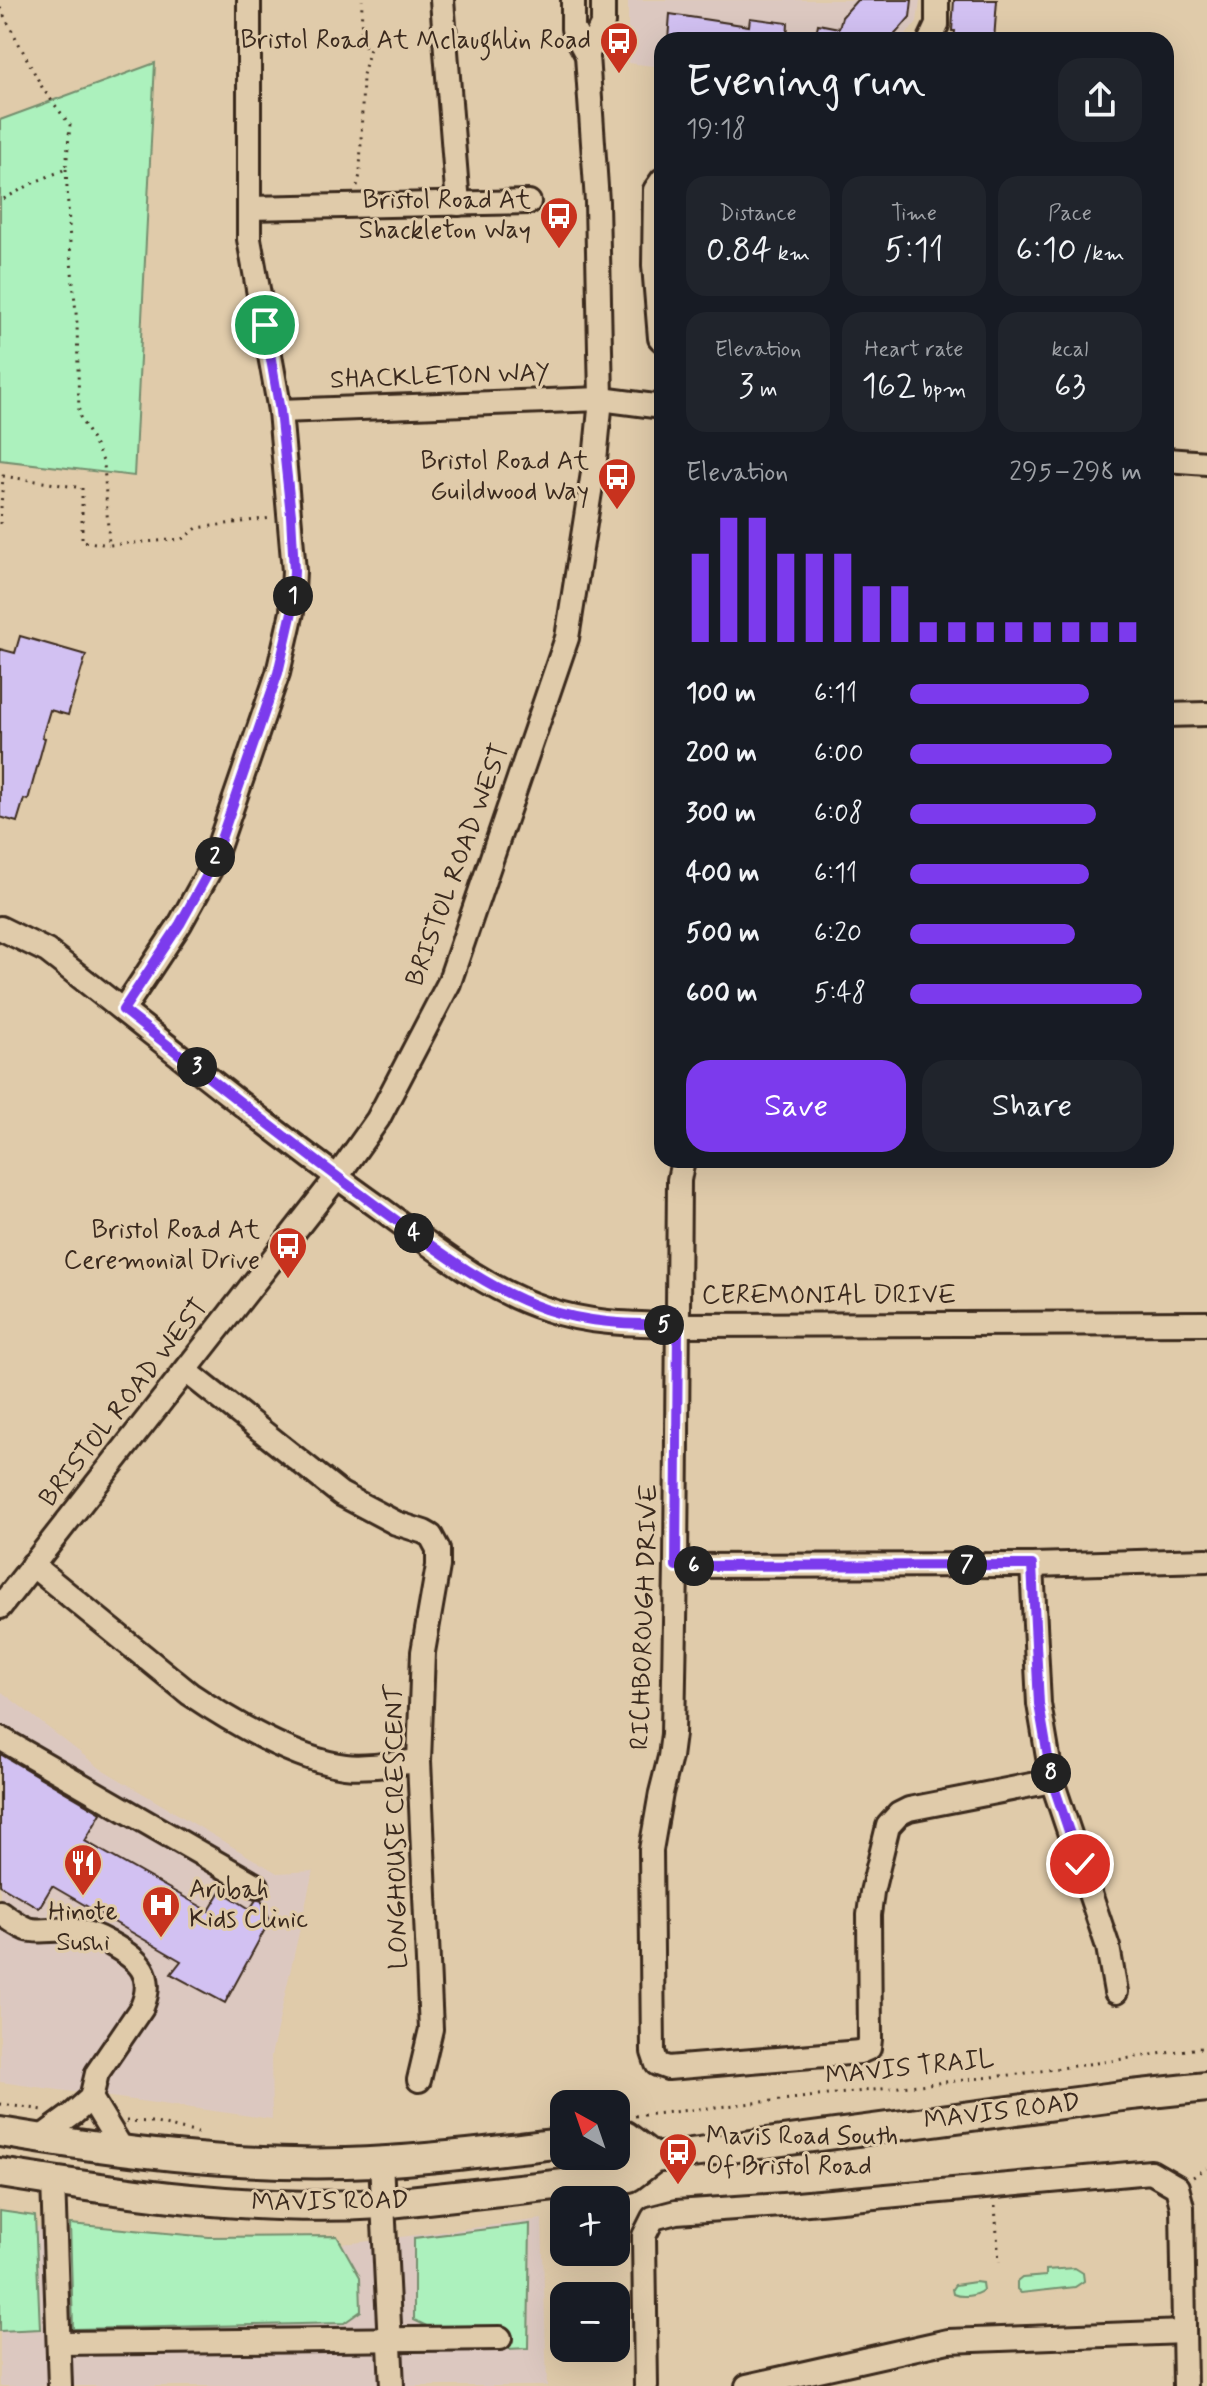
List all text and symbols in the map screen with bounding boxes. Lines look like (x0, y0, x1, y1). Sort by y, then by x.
bus stop icon: Bristol Road At Mclaughlin Road (598, 20, 640, 75)
place label: Bristol Road At Mclaughlin Road (240, 24, 591, 61)
text: Evening run (686, 54, 926, 112)
button: share (1058, 58, 1142, 142)
text: 19:18 (686, 113, 746, 147)
place label: Bristol Road At Shackleton Way (359, 184, 531, 248)
bus stop icon: Bristol Road At Shackleton Way (538, 195, 580, 250)
text: Distance (719, 200, 797, 228)
text: Time (891, 200, 937, 228)
text: Pace (1048, 200, 1092, 228)
text: 0.84 (706, 228, 772, 273)
text: 5:11 (884, 228, 944, 273)
text: 6:10 (1016, 228, 1077, 273)
text: km (772, 240, 810, 268)
text: /km (1077, 240, 1124, 268)
pin (231, 291, 299, 359)
icon: arrive (243, 303, 287, 347)
text: Elevation (715, 336, 801, 364)
text: Heart rate (865, 336, 963, 364)
text: kcal (1052, 336, 1088, 364)
street label: SHACKLETON WAY (329, 356, 551, 398)
text: 3 (739, 364, 754, 409)
text: 162 (862, 364, 916, 409)
text: 63 (1054, 364, 1086, 409)
text: m (754, 376, 777, 404)
text: bpm (916, 376, 966, 404)
place label: Bristol Road At Guildwood Way (420, 445, 589, 509)
bus stop icon: Bristol Road At Guildwood Way (596, 456, 638, 511)
text: Elevation (686, 456, 788, 490)
text: 295–298 m (1009, 456, 1142, 490)
pin: 1 (273, 576, 313, 616)
text: 1 (288, 582, 298, 610)
text: 100 m (686, 677, 756, 711)
text: 6:11 (814, 677, 857, 711)
text: 200 m (686, 737, 757, 771)
text: 6:00 (814, 737, 864, 771)
street label: BRISTOL ROAD WEST (398, 739, 518, 991)
text: 300 m (686, 797, 756, 831)
text: 6:08 (814, 797, 863, 831)
pin: 2 (195, 837, 235, 877)
text: 2 (210, 843, 220, 871)
text: 400 m (686, 857, 759, 891)
text: 6:11 (814, 857, 857, 891)
text: 500 m (686, 917, 760, 951)
text: 6:20 (814, 917, 862, 951)
text: 600 m (686, 977, 758, 1011)
text: 5:48 (814, 977, 866, 1011)
pin: 3 (177, 1047, 217, 1087)
text: 3 (192, 1053, 202, 1081)
button: Save (686, 1060, 906, 1152)
button: Share (922, 1060, 1142, 1152)
pin: 4 (394, 1213, 434, 1253)
place label: Bristol Road At Ceremonial Drive (64, 1214, 260, 1278)
text: 4 (408, 1219, 420, 1247)
bus stop icon: Bristol Road At Ceremonial Drive (267, 1225, 309, 1280)
street label: CEREMONIAL DRIVE (702, 1279, 956, 1313)
street label: BRISTOL ROAD WEST (32, 1292, 216, 1514)
pin: 5 (644, 1305, 684, 1345)
text: 5 (657, 1311, 671, 1339)
street label: RICHBOROUGH DRIVE (623, 1483, 667, 1751)
pin: 7 (947, 1545, 987, 1585)
pin: 6 (674, 1546, 714, 1586)
text: 7 (960, 1551, 974, 1579)
text: 6 (688, 1552, 700, 1580)
street label: LONGHOUSE CRESCENT (377, 1683, 416, 1970)
pin: 8 (1031, 1753, 1071, 1793)
text: 8 (1045, 1759, 1057, 1787)
pin (1046, 1830, 1114, 1898)
restaurant icon: Hinote Sushi (62, 1842, 104, 1897)
icon: check (1058, 1842, 1102, 1886)
place label: Arubah Kids Clinic (189, 1873, 308, 1937)
hospital icon: Arubah Kids Clinic (140, 1884, 182, 1939)
place label: Hinote Sushi (48, 1896, 118, 1960)
street label: MAVIS TRAIL (824, 2042, 996, 2094)
street label: MAVIS ROAD (922, 2086, 1082, 2138)
north arrow (550, 2090, 630, 2170)
map controls (550, 2090, 630, 2362)
place label: Mavis Road South Of Bristol Road (706, 2120, 898, 2184)
bus stop icon: Mavis Road South Of Bristol Road (657, 2131, 699, 2186)
street label: MAVIS ROAD (251, 2184, 409, 2220)
button: + (550, 2186, 630, 2266)
button: − (550, 2282, 630, 2362)

